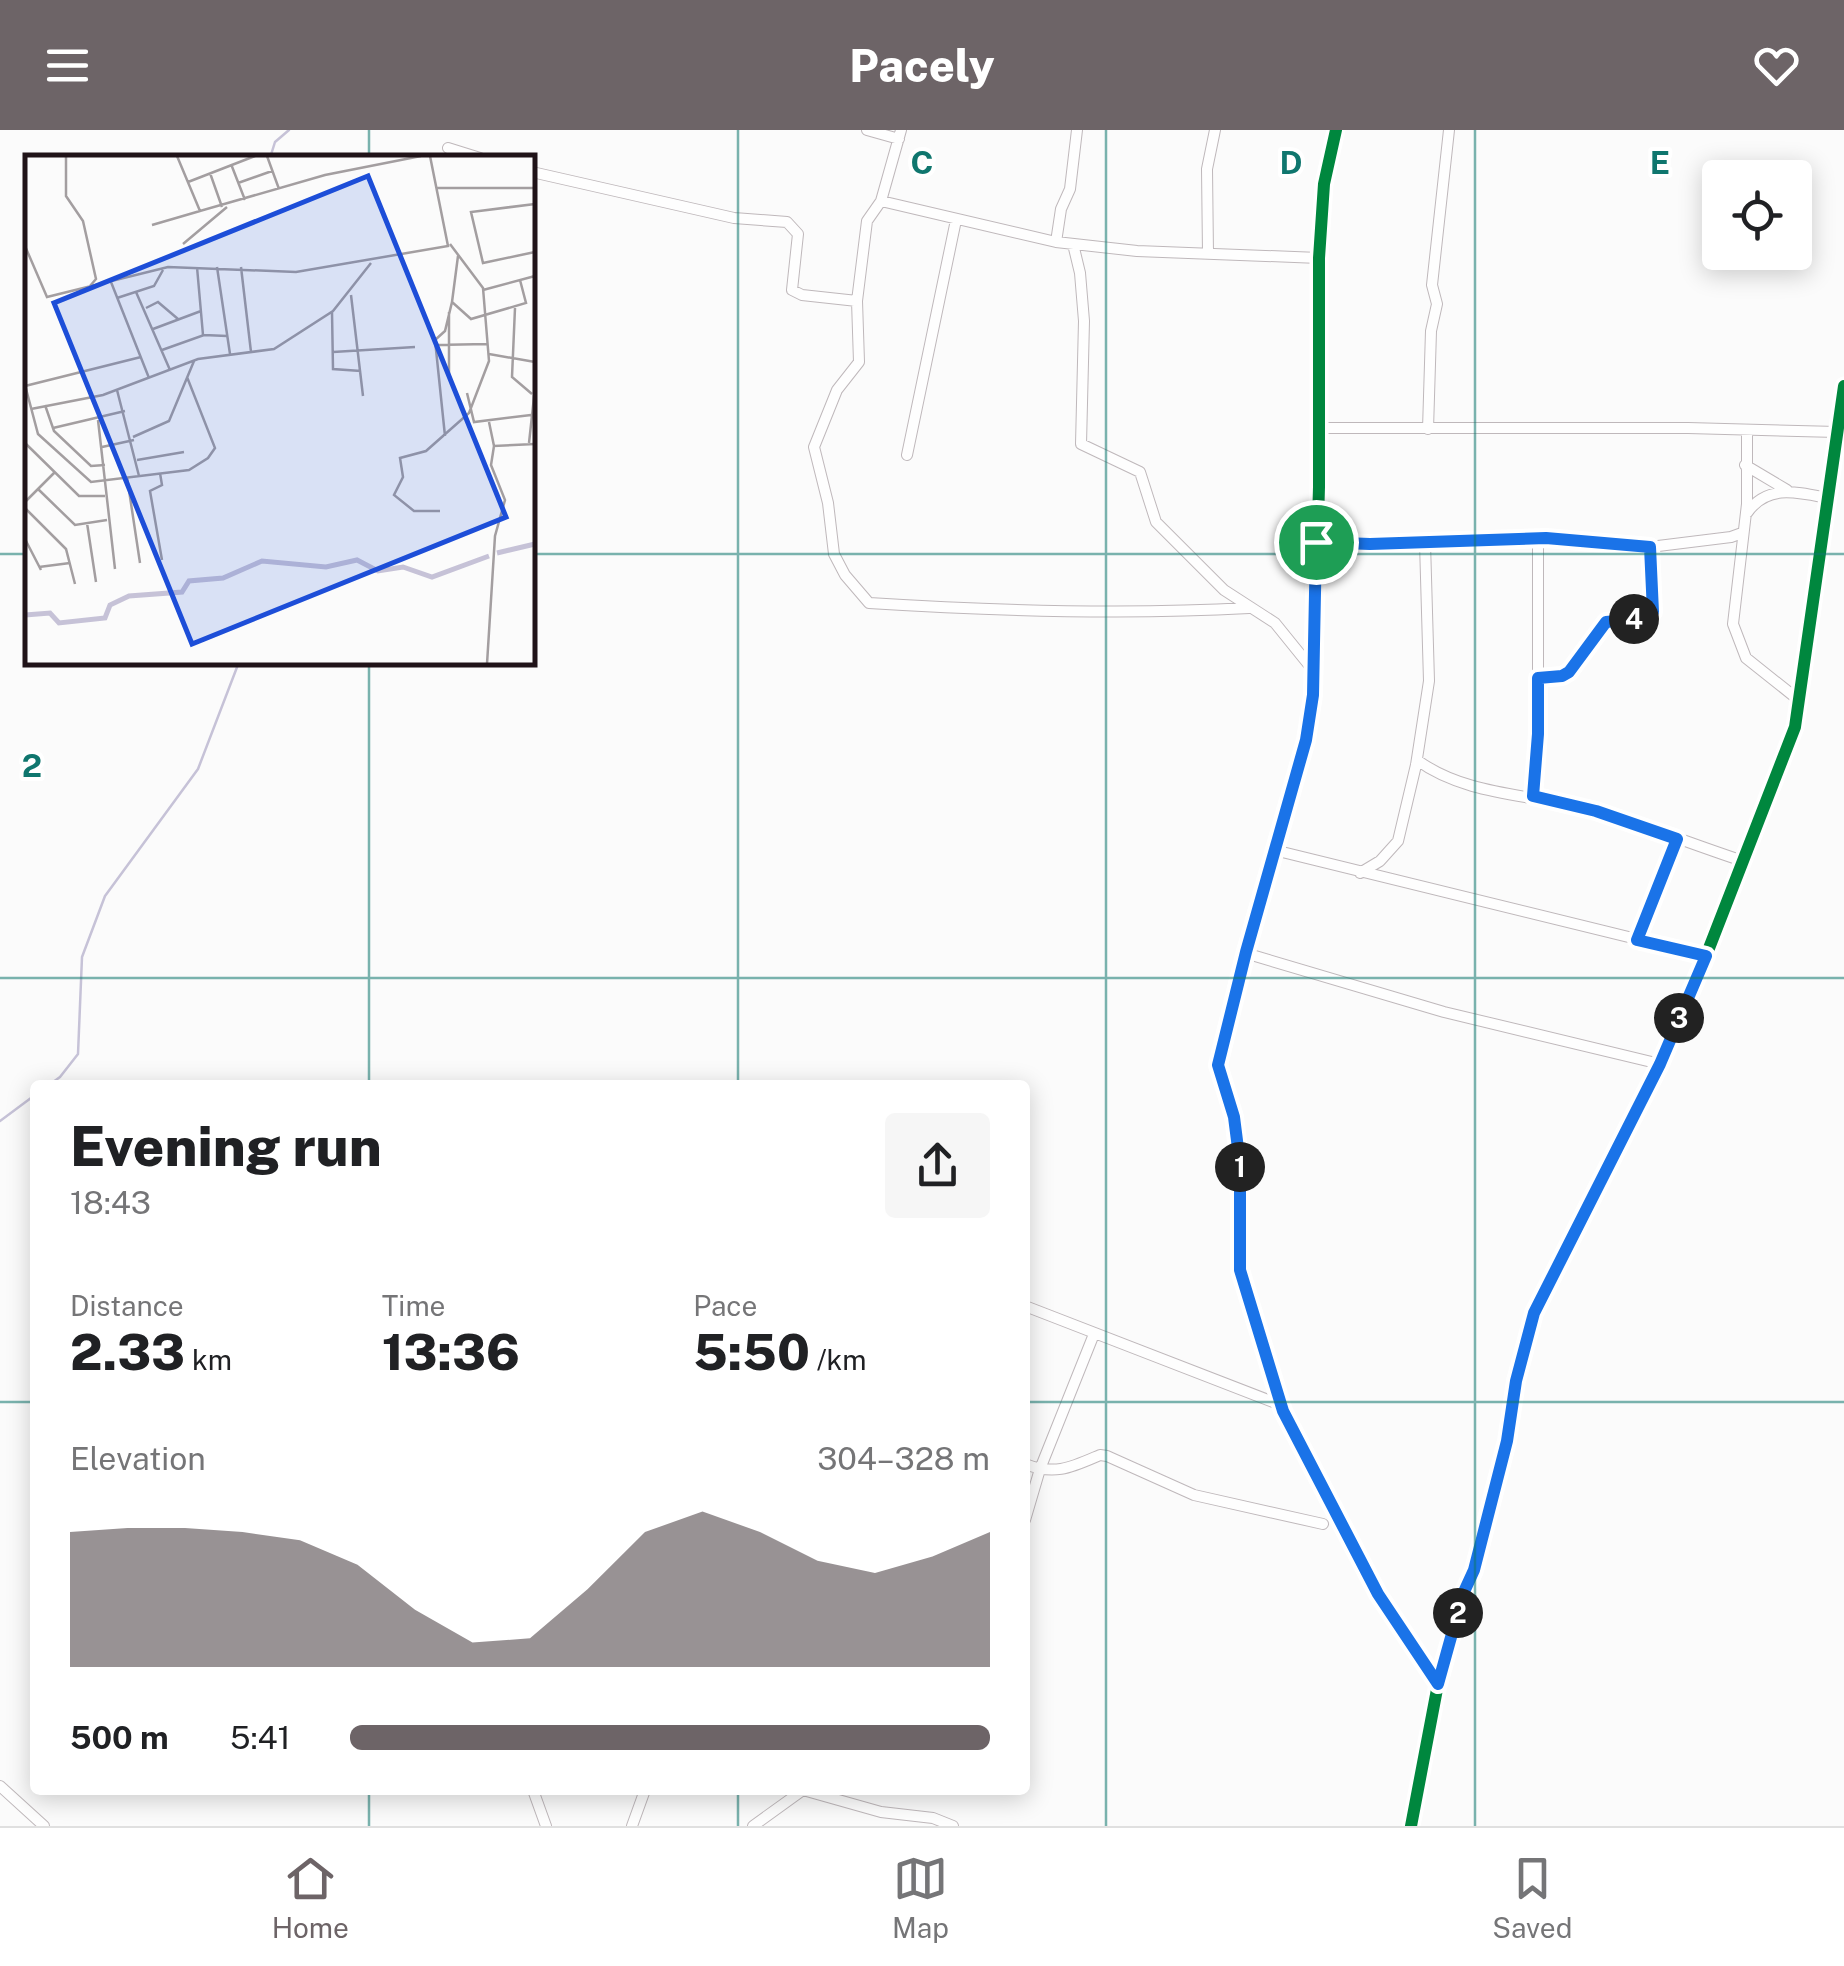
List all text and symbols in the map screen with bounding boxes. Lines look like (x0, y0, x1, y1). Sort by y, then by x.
icon: menu (40, 38, 95, 93)
icon: heart (1749, 38, 1804, 93)
text: Pacely (849, 39, 995, 92)
text: C (911, 144, 933, 181)
text: D (1279, 144, 1303, 181)
text: E (1650, 144, 1670, 181)
inset map (25, 155, 535, 665)
map controls (1702, 160, 1812, 270)
button: locate (1702, 160, 1812, 270)
pin (1274, 500, 1359, 585)
icon: arrive (1289, 515, 1344, 570)
pin: 4 (1609, 594, 1659, 644)
text: 4 (1625, 602, 1643, 635)
text: 2 (22, 747, 42, 784)
pin: 3 (1654, 993, 1704, 1043)
text: 3 (1670, 1001, 1688, 1034)
button: share (885, 1113, 990, 1218)
text: Evening run (70, 1114, 382, 1178)
pin: 1 (1215, 1142, 1265, 1192)
text: 1 (1234, 1150, 1246, 1183)
text: 18:43 (70, 1184, 151, 1221)
text: Distance (70, 1289, 184, 1322)
text: Time (382, 1289, 445, 1322)
text: Pace (693, 1289, 757, 1322)
text: 2.33 (70, 1322, 185, 1381)
text: 13:36 (382, 1322, 520, 1381)
text: 5:50 (693, 1322, 810, 1381)
text: km (185, 1343, 232, 1376)
text: /km (810, 1343, 866, 1376)
text: Elevation (70, 1440, 206, 1477)
text: 304–328 m (817, 1440, 990, 1477)
pin: 2 (1433, 1588, 1483, 1638)
text: 2 (1449, 1596, 1467, 1629)
text: 500 m (70, 1719, 169, 1756)
text: 5:41 (230, 1719, 291, 1756)
tab: Home (272, 1851, 349, 1944)
tab: Map (892, 1851, 949, 1944)
tab: Saved (1492, 1851, 1572, 1944)

